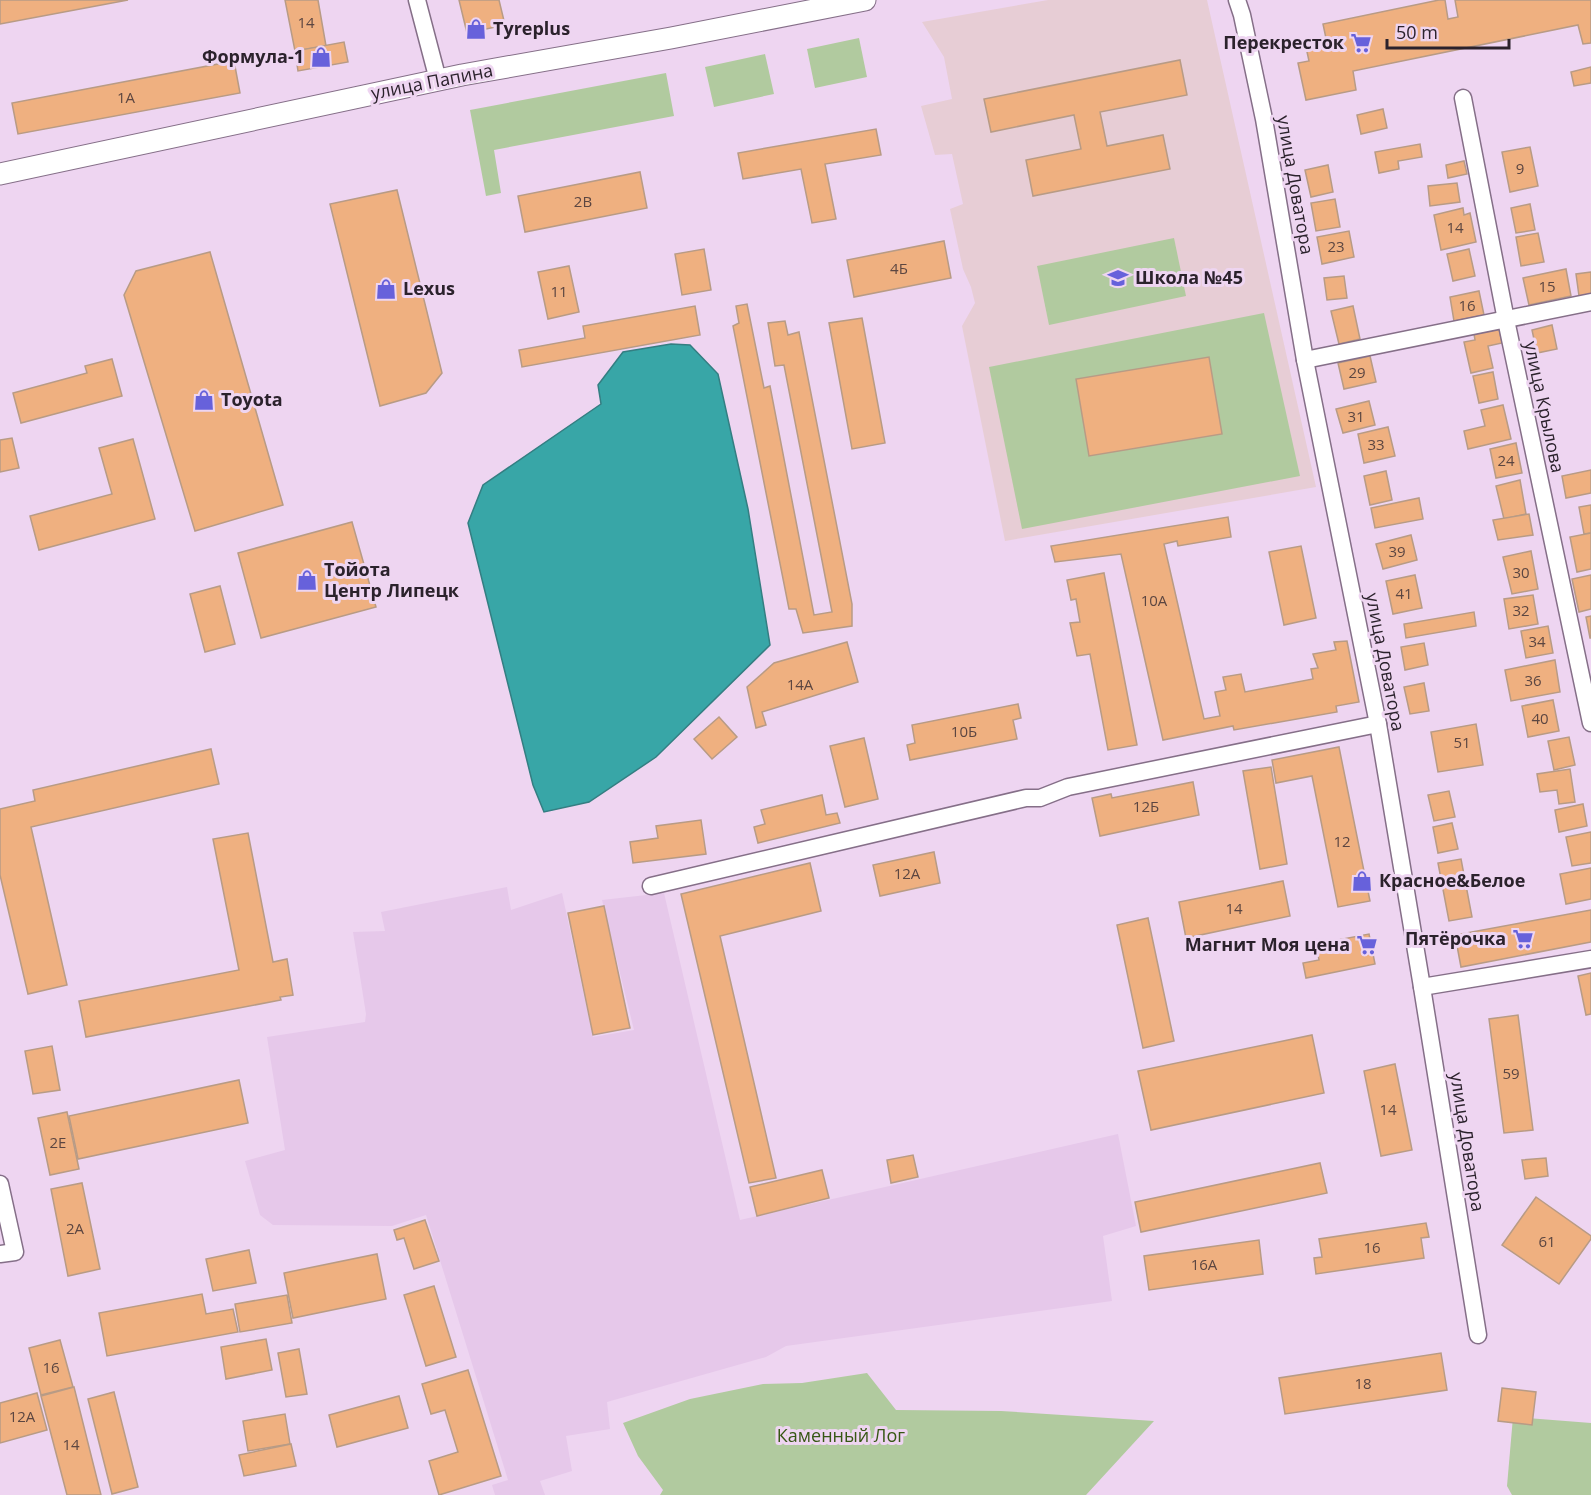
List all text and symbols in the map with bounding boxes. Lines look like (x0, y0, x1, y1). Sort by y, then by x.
house number: 14 (297, 12, 315, 32)
scale bar (1387, 12, 1508, 50)
place label: Tyreplus (493, 16, 570, 40)
shop icon: Tyreplus (464, 17, 488, 41)
text: 50 m (1396, 20, 1438, 44)
place label: Перекресток (1223, 30, 1345, 54)
supermarket icon: Перекресток (1349, 31, 1373, 55)
place label: Формула-1 (202, 44, 304, 68)
shop icon: Формула-1 (309, 45, 333, 69)
street label: улица Папина (369, 57, 495, 105)
house number: 1А (117, 87, 136, 107)
street label: улица Доватора (1272, 114, 1320, 256)
house number: 9 (1516, 158, 1524, 178)
house number: 2В (574, 191, 592, 211)
house number: 14 (1446, 217, 1464, 237)
house number: 23 (1327, 236, 1345, 256)
house number: 4Б (890, 258, 908, 278)
place label: Школа №45 (1135, 265, 1243, 289)
school or university icon: Школа №45 (1106, 266, 1130, 290)
place label: Lexus (403, 276, 455, 300)
house number: 15 (1538, 276, 1556, 296)
shop icon: Lexus (374, 277, 398, 301)
house number: 11 (550, 281, 568, 301)
house number: 16 (1458, 295, 1476, 315)
street label: улица Крылова (1519, 339, 1571, 475)
house number: 29 (1348, 362, 1366, 382)
place label: Toyota (221, 387, 283, 411)
shop icon: Toyota (192, 388, 216, 412)
house number: 31 (1347, 406, 1365, 426)
house number: 33 (1367, 434, 1385, 454)
house number: 24 (1497, 450, 1515, 470)
house number: 39 (1388, 541, 1406, 561)
place label: Тойота Центр Липецк (324, 557, 460, 602)
house number: 30 (1512, 562, 1530, 582)
shop icon: Тойота Центр Липецк (295, 568, 319, 592)
house number: 41 (1395, 583, 1413, 603)
house number: 10А (1141, 590, 1168, 610)
street label: улица Доватора (1361, 591, 1411, 733)
house number: 32 (1512, 600, 1530, 620)
house number: 34 (1528, 631, 1546, 651)
house number: 36 (1524, 670, 1542, 690)
house number: 14А (787, 674, 814, 694)
house number: 40 (1531, 708, 1549, 728)
house number: 10Б (951, 721, 977, 741)
house number: 51 (1453, 732, 1471, 752)
house number: 12Б (1133, 796, 1159, 816)
house number: 12 (1333, 831, 1351, 851)
house number: 12А (894, 863, 921, 883)
place label: Красное&Белое (1379, 868, 1525, 892)
shop icon: Красное&Белое (1350, 869, 1374, 893)
house number: 14 (1225, 898, 1243, 918)
place label: Пятёрочка (1405, 926, 1506, 950)
supermarket icon: Пятёрочка (1511, 927, 1535, 951)
place label: Магнит Моя цена (1185, 932, 1350, 956)
supermarket icon: Магнит Моя цена (1355, 933, 1379, 957)
house number: 59 (1502, 1063, 1520, 1083)
street label: улица Доватора (1445, 1071, 1491, 1213)
house number: 14 (1379, 1099, 1397, 1119)
house number: 2Е (50, 1132, 66, 1152)
house number: 2А (66, 1218, 85, 1238)
house number: 61 (1538, 1231, 1556, 1251)
house number: 16 (1363, 1237, 1381, 1257)
house number: 16А (1191, 1254, 1218, 1274)
house number: 16 (42, 1357, 60, 1377)
house number: 18 (1354, 1373, 1372, 1393)
house number: 12А (9, 1406, 36, 1426)
park label: Каменный Лог (777, 1423, 905, 1447)
house number: 14 (62, 1434, 80, 1454)

